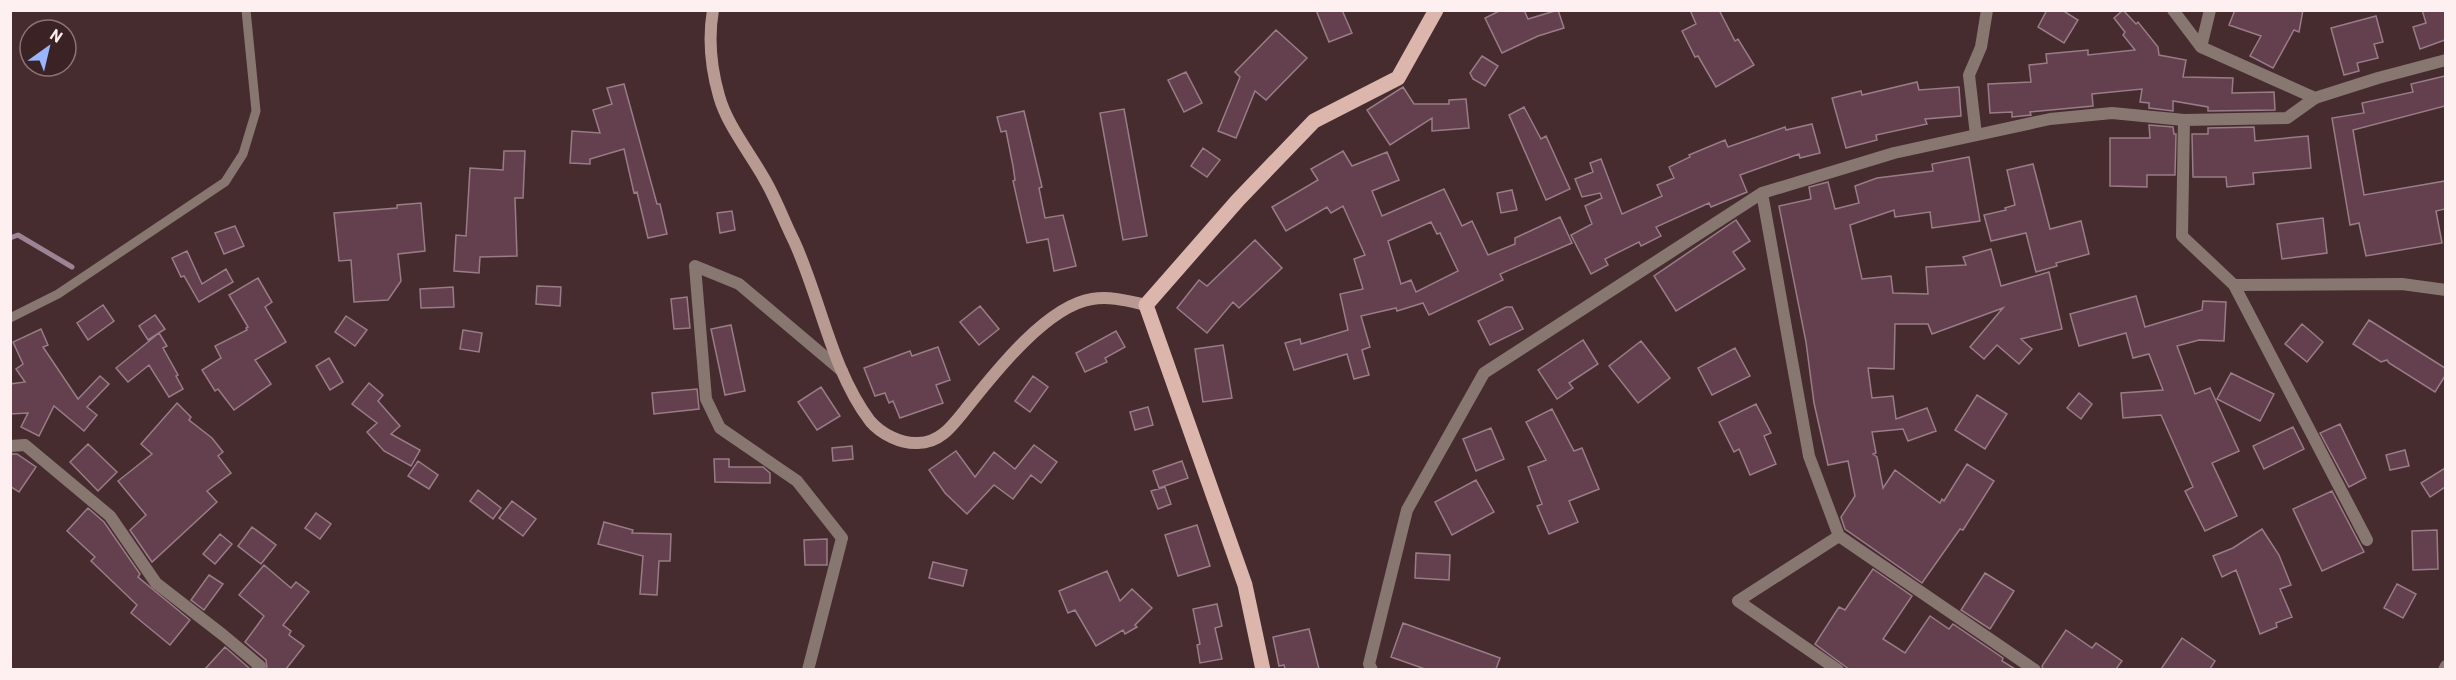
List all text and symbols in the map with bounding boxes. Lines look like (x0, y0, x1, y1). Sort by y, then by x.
north arrow (18, 18, 78, 78)
text: N (47, 24, 66, 46)

